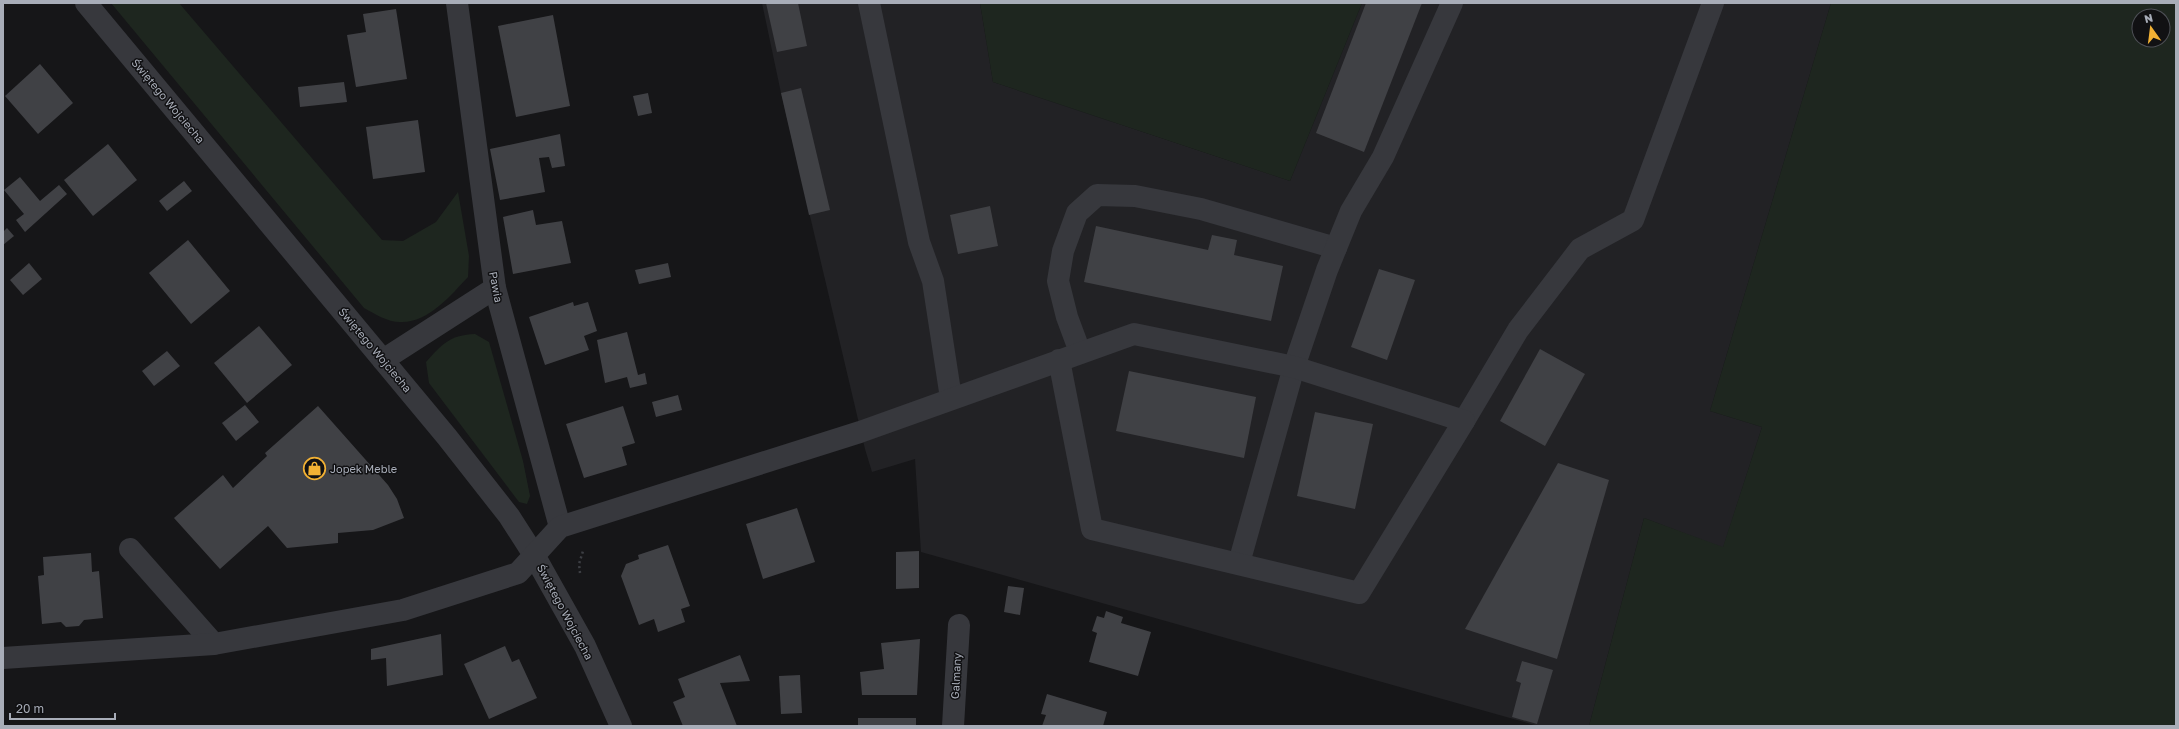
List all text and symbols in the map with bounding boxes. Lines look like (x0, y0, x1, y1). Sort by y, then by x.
north arrow (2131, 8, 2171, 48)
text: N (2143, 10, 2154, 25)
street label: Świętego Wojciecha (129, 56, 207, 145)
street label: Pawia (487, 270, 506, 303)
street label: Świętego Wojciecha (336, 305, 414, 394)
shop icon: Jopek Meble (301, 456, 327, 482)
place label: Jopek Meble (330, 462, 397, 475)
street label: Świętego Wojciecha (535, 562, 596, 662)
street label: Galmany (948, 653, 963, 699)
scale bar (10, 695, 115, 721)
text: 20 m (16, 701, 44, 716)

